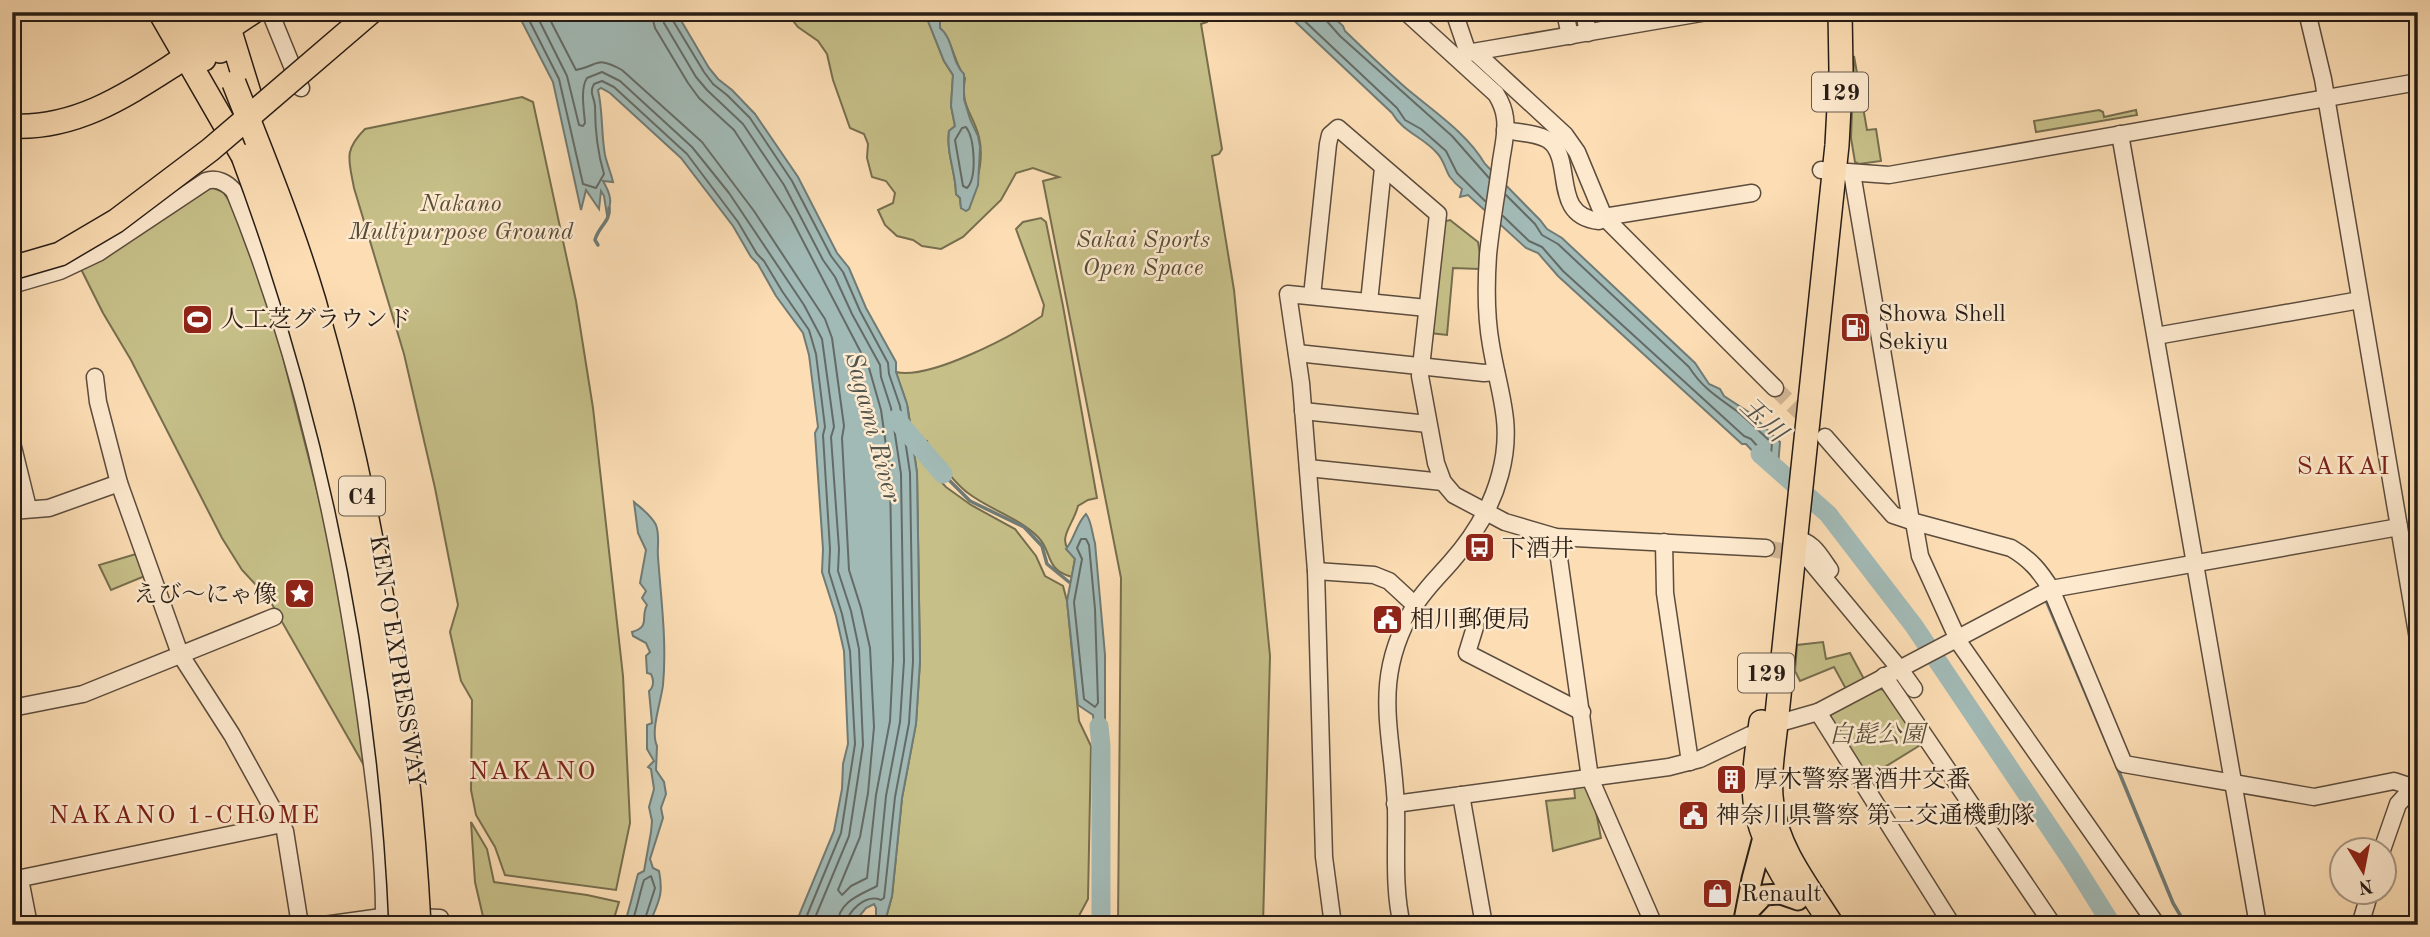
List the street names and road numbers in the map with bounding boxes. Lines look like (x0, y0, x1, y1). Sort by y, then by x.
road number: 129 (1812, 72, 1868, 111)
road number: C4 (339, 476, 385, 516)
street label: KEN-O EXPRESSWAY (364, 533, 428, 789)
road number: 129 (1738, 653, 1794, 692)

